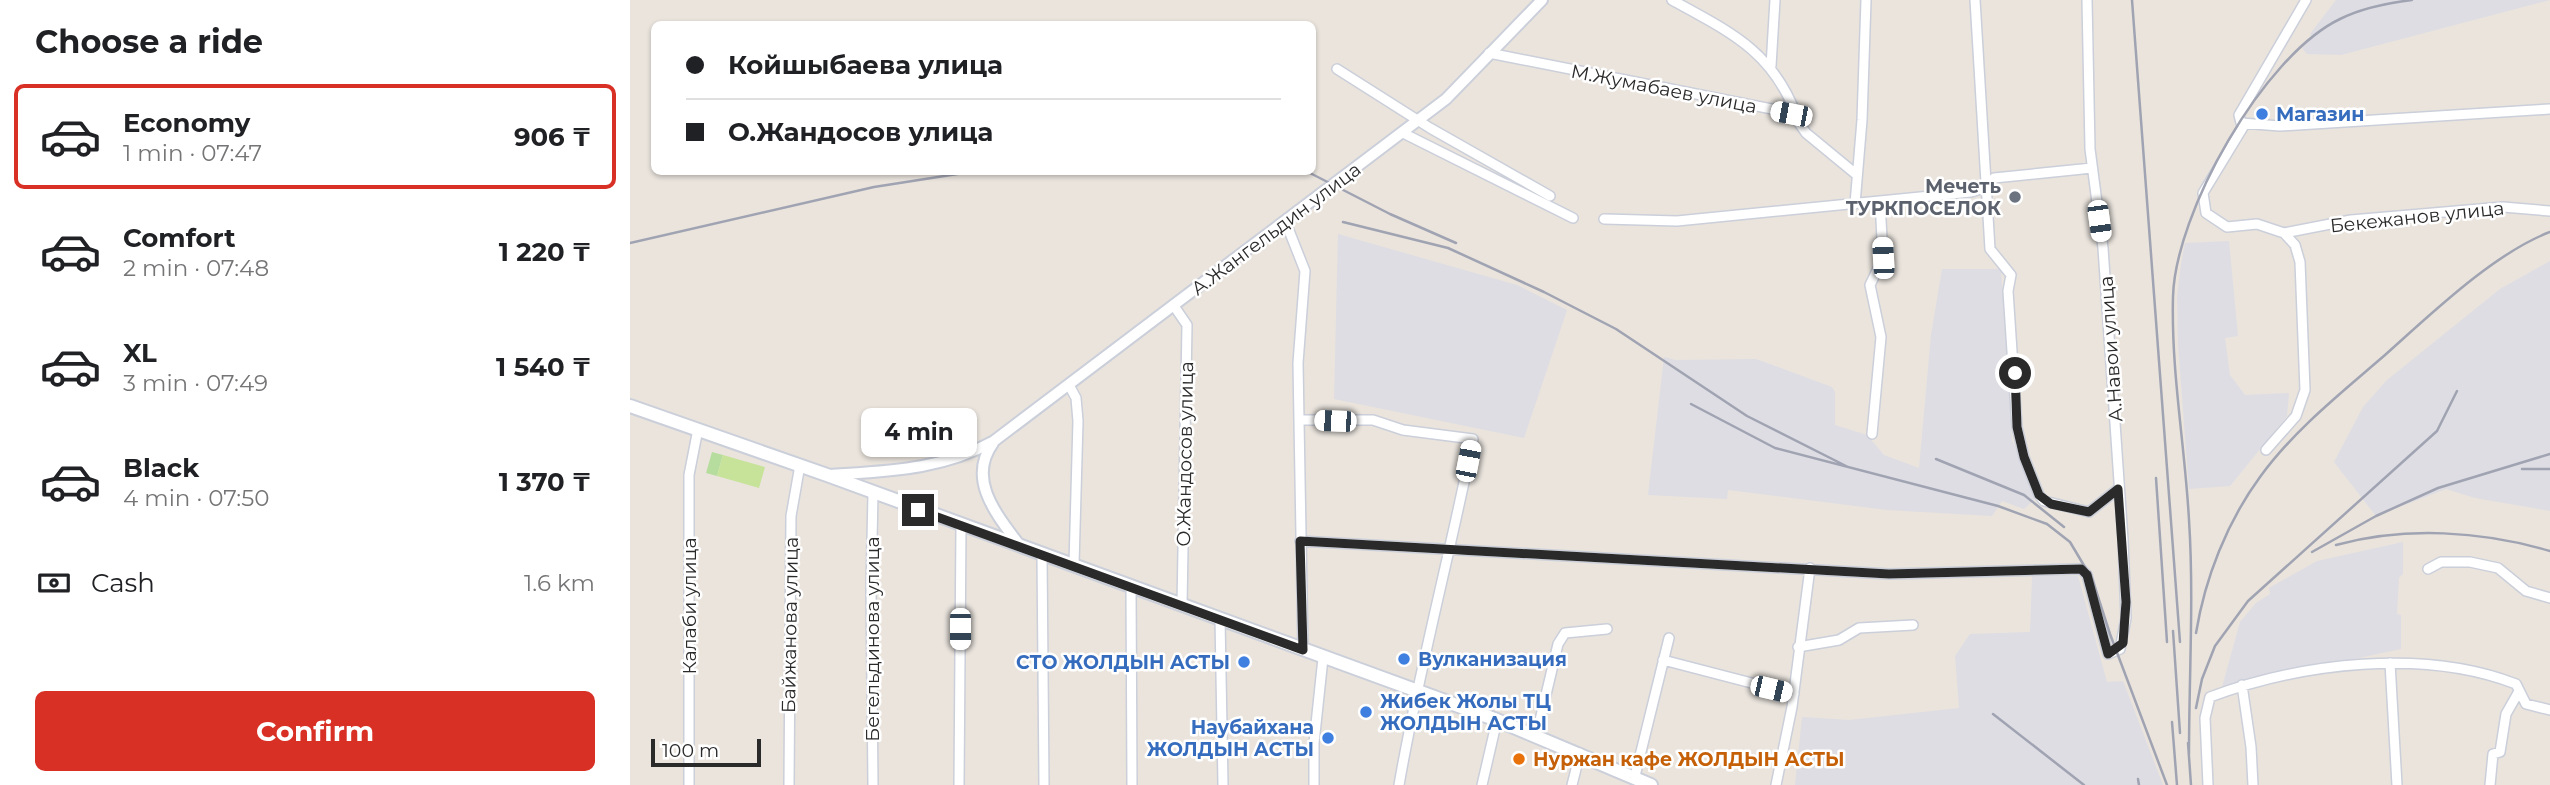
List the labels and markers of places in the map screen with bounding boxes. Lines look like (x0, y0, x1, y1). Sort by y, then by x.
place label: Магазин (2276, 103, 2364, 126)
marker: Магазин (2254, 106, 2270, 122)
place label: Мечеть ТУРКПОСЕЛОК (1846, 175, 2001, 220)
marker: Мечеть ТУРКПОСЕЛОК (2007, 189, 2023, 205)
place label: Вулканизация (1418, 648, 1567, 671)
place label: СТО ЖОЛДЫН АСТЫ (1016, 651, 1230, 674)
marker: Вулканизация (1396, 651, 1412, 667)
marker: СТО ЖОЛДЫН АСТЫ (1236, 654, 1252, 670)
place label: Жибек Жолы ТЦ ЖОЛДЫН АСТЫ (1380, 690, 1551, 735)
marker: Жибек Жолы ТЦ ЖОЛДЫН АСТЫ (1358, 704, 1374, 720)
place label: Наубайхана ЖОЛДЫН АСТЫ (1147, 716, 1314, 761)
marker: Наубайхана ЖОЛДЫН АСТЫ (1320, 730, 1336, 746)
place label: Нуржан кафе ЖОЛДЫН АСТЫ (1533, 748, 1845, 771)
marker: Нуржан кафе ЖОЛДЫН АСТЫ (1511, 751, 1527, 767)

